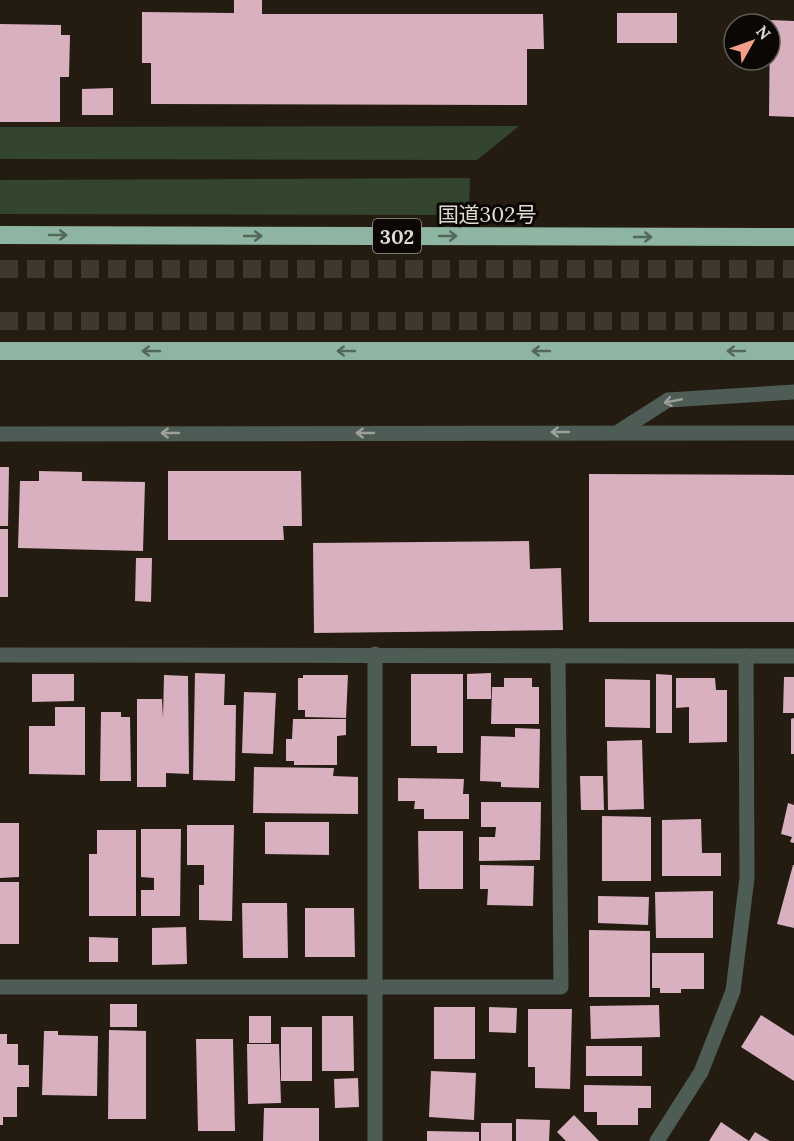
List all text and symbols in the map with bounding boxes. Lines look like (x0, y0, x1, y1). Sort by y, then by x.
north arrow (722, 12, 782, 72)
text: N (752, 21, 775, 44)
street label: 国道302号 (438, 201, 536, 228)
road number: 302 (373, 219, 421, 253)
one-way arrow (48, 229, 68, 241)
one-way arrow (243, 230, 263, 242)
one-way arrow (438, 230, 458, 242)
one-way arrow (633, 231, 653, 243)
one-way arrow (141, 345, 161, 357)
one-way arrow (336, 345, 356, 357)
one-way arrow (531, 345, 551, 357)
one-way arrow (726, 345, 746, 357)
one-way arrow (664, 396, 683, 407)
one-way arrow (550, 426, 570, 438)
one-way arrow (160, 427, 180, 439)
one-way arrow (355, 427, 375, 439)

